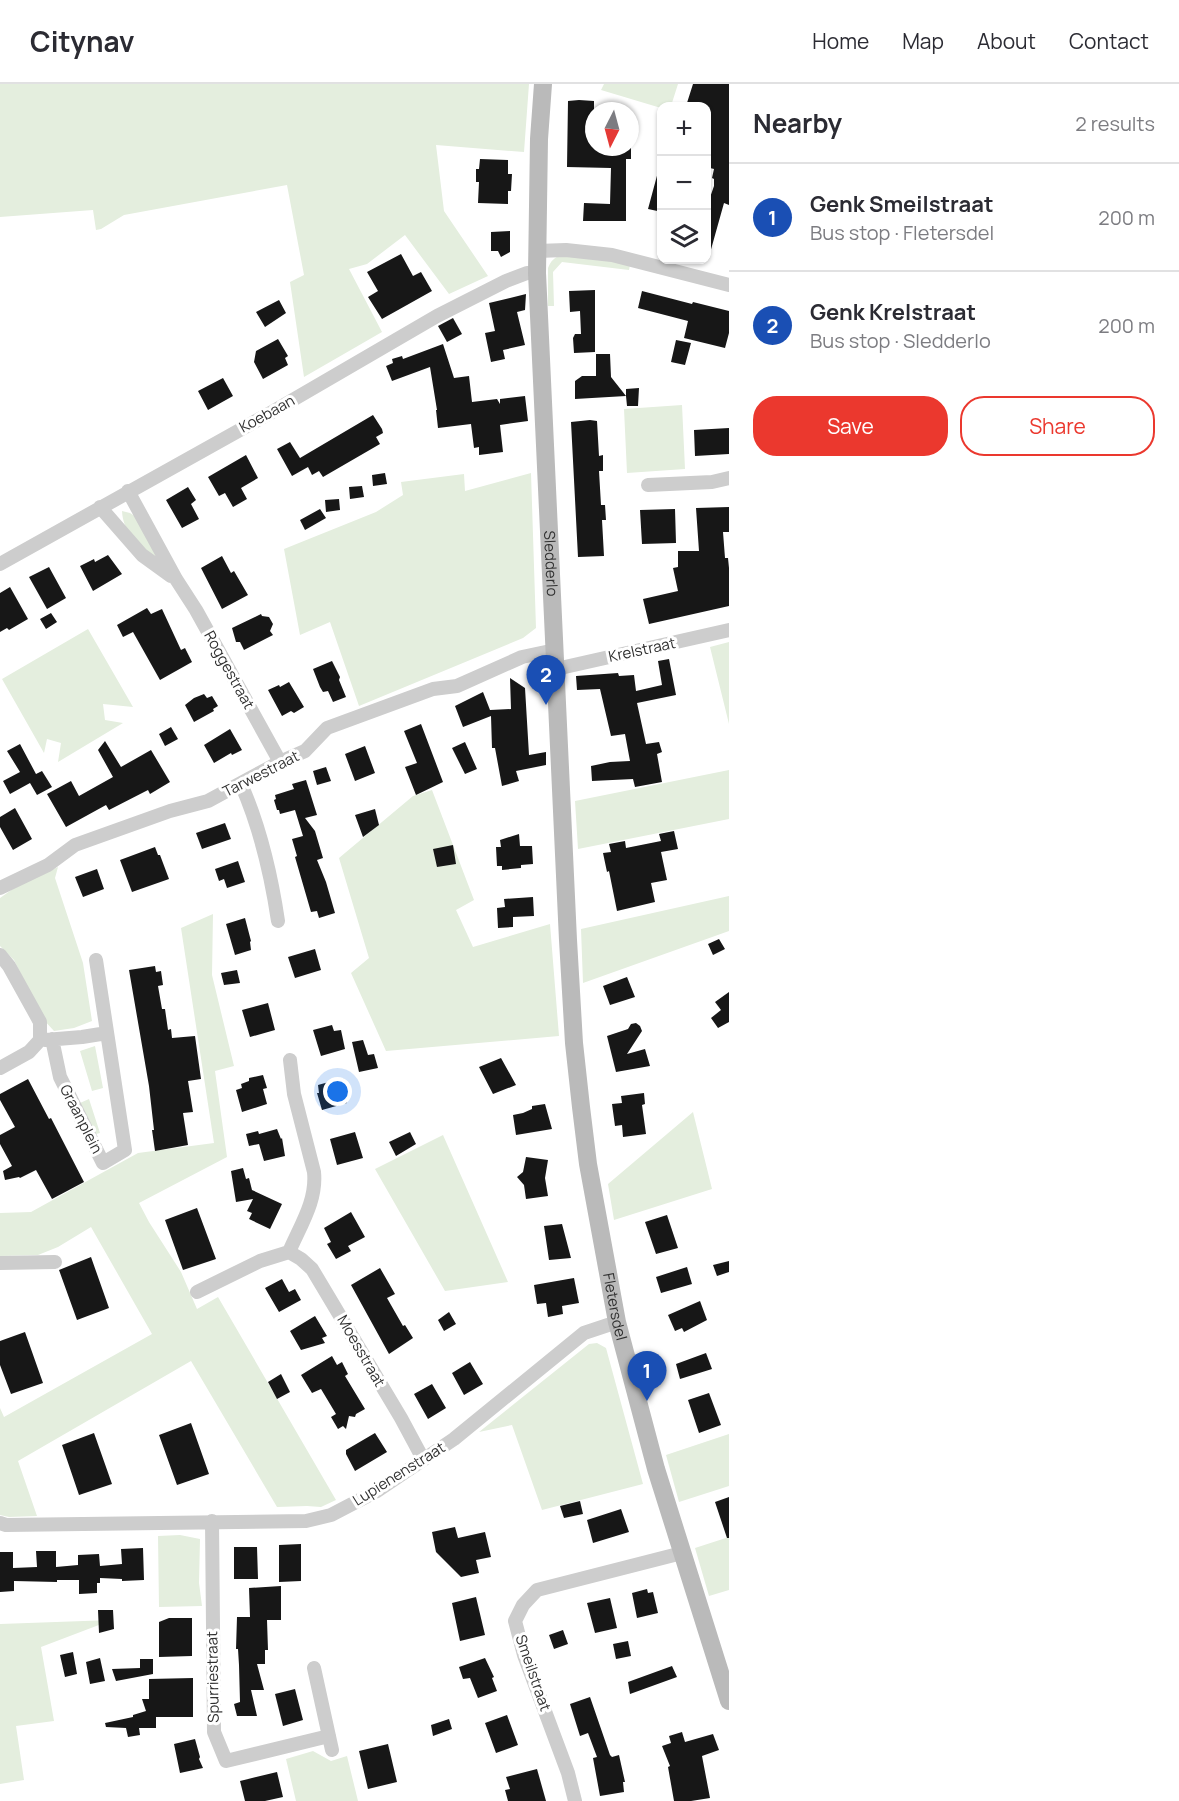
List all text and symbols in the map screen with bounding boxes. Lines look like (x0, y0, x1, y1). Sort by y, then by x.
text: Citynav (30, 22, 134, 60)
text: Home (812, 27, 869, 55)
text: Map (902, 27, 944, 55)
text: About (977, 27, 1036, 55)
text: Contact (1069, 27, 1149, 55)
north arrow (585, 102, 639, 156)
map controls (657, 102, 711, 264)
button: + (657, 102, 711, 156)
text: Nearby (753, 105, 842, 141)
text: 2 results (1075, 110, 1155, 137)
button: − (657, 156, 711, 210)
text: Genk Smeilstraat (810, 189, 993, 219)
text: 1 (768, 204, 777, 231)
text: 200 m (1098, 204, 1155, 231)
button: layers (657, 210, 711, 264)
text: Bus stop · Fletersdel (810, 219, 994, 246)
text: Genk Krelstraat (810, 297, 976, 327)
text: 2 (767, 312, 778, 339)
text: 200 m (1098, 312, 1155, 339)
text: Bus stop · Sledderlo (810, 327, 991, 354)
street label: Koebaan (235, 390, 298, 437)
button: Save (753, 396, 948, 456)
button: Share (960, 396, 1155, 456)
street label: Sledderlo (539, 530, 563, 597)
street label: Roggestraat (199, 627, 260, 713)
street label: Krelstraat (606, 632, 677, 667)
pin: 2 (526, 656, 566, 705)
street label: Tarwestraat (219, 745, 303, 802)
your location (323, 1077, 352, 1106)
street label: Graanplein (55, 1081, 108, 1157)
street label: Fletersdel (598, 1271, 632, 1343)
street label: Moesstraat (332, 1311, 390, 1391)
pin: 1 (628, 1352, 666, 1401)
street label: Lupienenstraat (348, 1437, 449, 1510)
street label: Spurriestraat (201, 1631, 224, 1723)
street label: Smeilstraat (511, 1632, 556, 1714)

